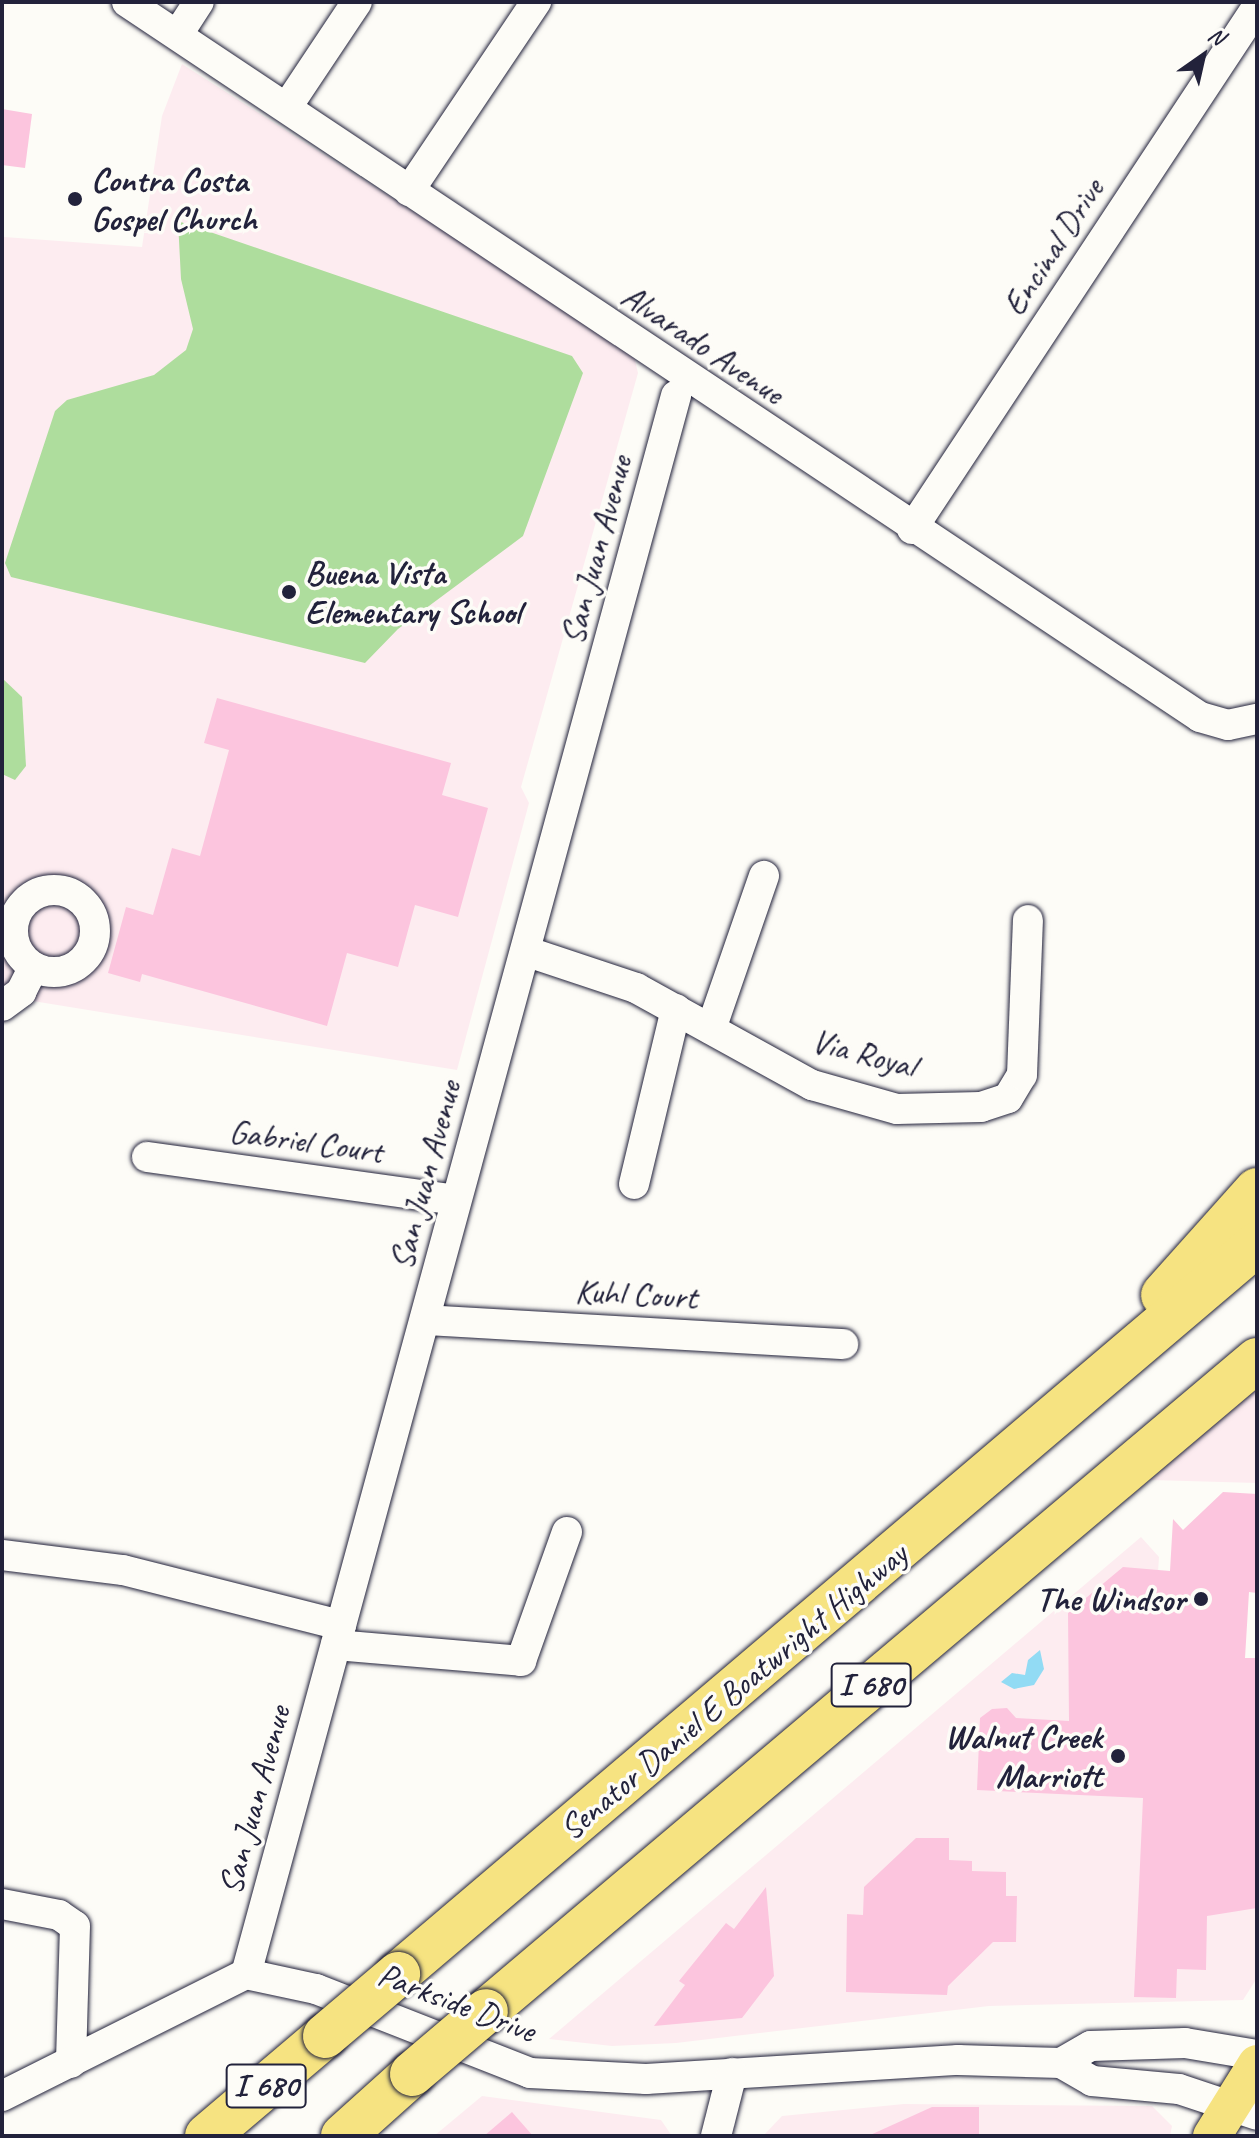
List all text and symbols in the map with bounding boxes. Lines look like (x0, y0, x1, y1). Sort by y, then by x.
north arrow (1163, 16, 1243, 96)
text: N (1203, 21, 1230, 52)
place label: Contra Costa Gospel Church (91, 159, 257, 238)
street label: Encinal Drive (994, 171, 1112, 323)
marker: Contra Costa Gospel Church (66, 190, 84, 208)
street label: Alvarado Avenue (614, 275, 792, 413)
street label: San Juan Avenue (551, 452, 641, 648)
place label: Buena Vista Elementary School (305, 552, 521, 632)
marker: Buena Vista Elementary School (280, 583, 298, 601)
street label: Via Royal (808, 1020, 920, 1086)
street label: San Juan Avenue (380, 1077, 470, 1273)
street label: Gabriel Court (227, 1110, 385, 1172)
street label: Kuhl Court (574, 1270, 698, 1318)
street label: Senator Daniel E Boatwright Highway (551, 1534, 915, 1848)
place label: The Windsor (1035, 1579, 1185, 1619)
marker: The Windsor (1192, 1590, 1210, 1608)
road number: I 680 (829, 1657, 913, 1713)
street label: San Juan Avenue (209, 1702, 299, 1898)
place label: Walnut Creek Marriott (945, 1716, 1102, 1796)
marker: Walnut Creek Marriott (1109, 1747, 1127, 1765)
street label: Parkside Drive (372, 1953, 542, 2051)
road number: I 680 (224, 2058, 308, 2114)

